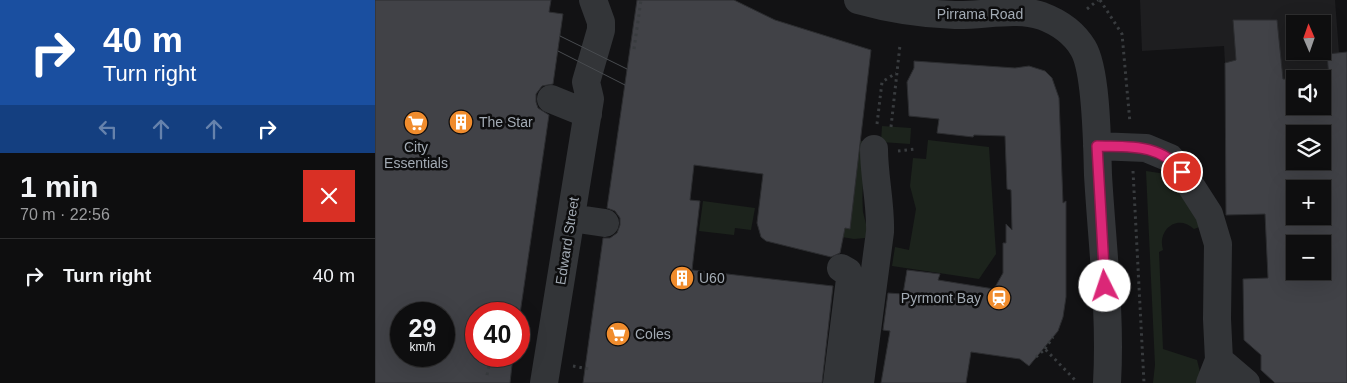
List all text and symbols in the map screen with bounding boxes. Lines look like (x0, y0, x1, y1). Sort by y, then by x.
street label: Pirrama Road (937, 6, 1023, 22)
north arrow (1286, 15, 1331, 60)
map controls (1286, 15, 1331, 280)
icon: right (20, 20, 85, 85)
text: 40 m (103, 20, 183, 59)
text: Turn right (103, 61, 196, 86)
button: sound (1286, 70, 1331, 115)
building icon: The Star (448, 109, 474, 135)
supermarket icon: City Essentials (403, 110, 429, 136)
place label: The Star (479, 114, 533, 130)
icon: left (94, 115, 122, 143)
icon: ahead (147, 115, 175, 143)
icon: ahead (200, 115, 228, 143)
icon: right (253, 115, 281, 143)
button: layers (1286, 125, 1331, 170)
place label: City Essentials (384, 139, 448, 171)
pin (1161, 151, 1203, 193)
icon: arrive (1168, 158, 1196, 186)
text: 1 min (20, 170, 98, 203)
button: close (303, 170, 355, 222)
button: + (1286, 180, 1331, 225)
street label: Edward Street (552, 196, 582, 286)
text: 70 m · 22:56 (20, 206, 110, 223)
button: − (1286, 235, 1331, 280)
position arrow (1078, 259, 1130, 311)
icon: right (20, 262, 48, 290)
text: Turn right (63, 265, 151, 286)
text: 40 m (313, 265, 355, 286)
building icon: U60 (669, 265, 695, 291)
place label: U60 (699, 270, 725, 286)
station icon: Pyrmont Bay (986, 285, 1012, 311)
place label: Pyrmont Bay (901, 290, 981, 306)
speed limit sign: 40 (465, 302, 530, 367)
text: 29 (409, 314, 436, 342)
supermarket icon: Coles (605, 321, 631, 347)
place label: Coles (635, 326, 671, 342)
text: km/h (409, 340, 436, 354)

